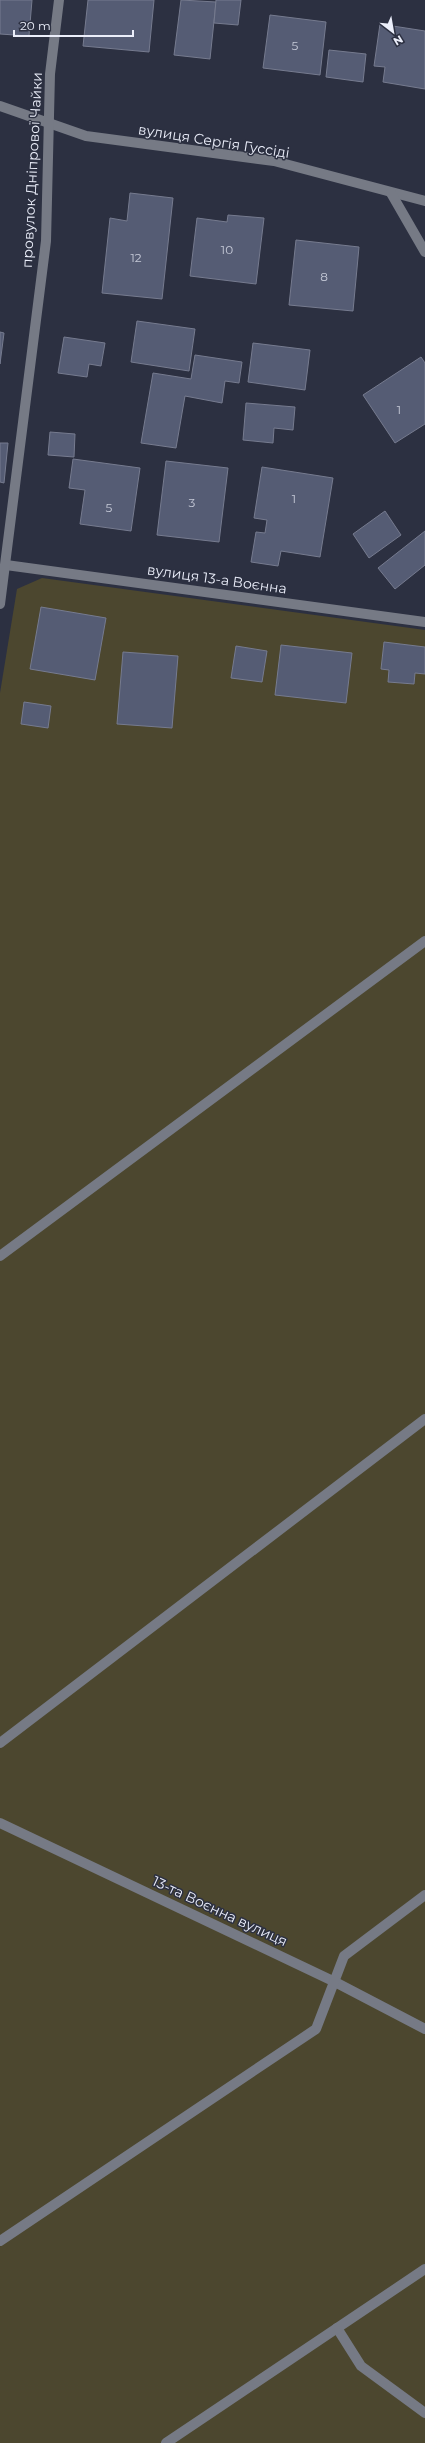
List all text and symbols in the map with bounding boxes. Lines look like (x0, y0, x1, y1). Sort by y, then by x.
scale bar (14, 12, 133, 38)
north arrow (373, 12, 413, 52)
text: 20 m (20, 18, 51, 33)
text: N (391, 32, 406, 49)
house number: 5 (292, 38, 299, 53)
street label: провулок Дніпрової Чайки (18, 72, 46, 268)
street label: вулиця Сергія Гуссіді (137, 120, 291, 162)
house number: 10 (221, 242, 233, 257)
house number: 12 (130, 250, 142, 265)
house number: 8 (320, 269, 328, 284)
house number: 1 (397, 402, 401, 417)
house number: 1 (292, 491, 296, 506)
house number: 3 (189, 495, 196, 510)
house number: 5 (106, 500, 113, 515)
street label: вулиця 13-а Воєнна (146, 560, 288, 598)
street label: 13-та Воєнна вулиця (150, 1872, 290, 1950)

